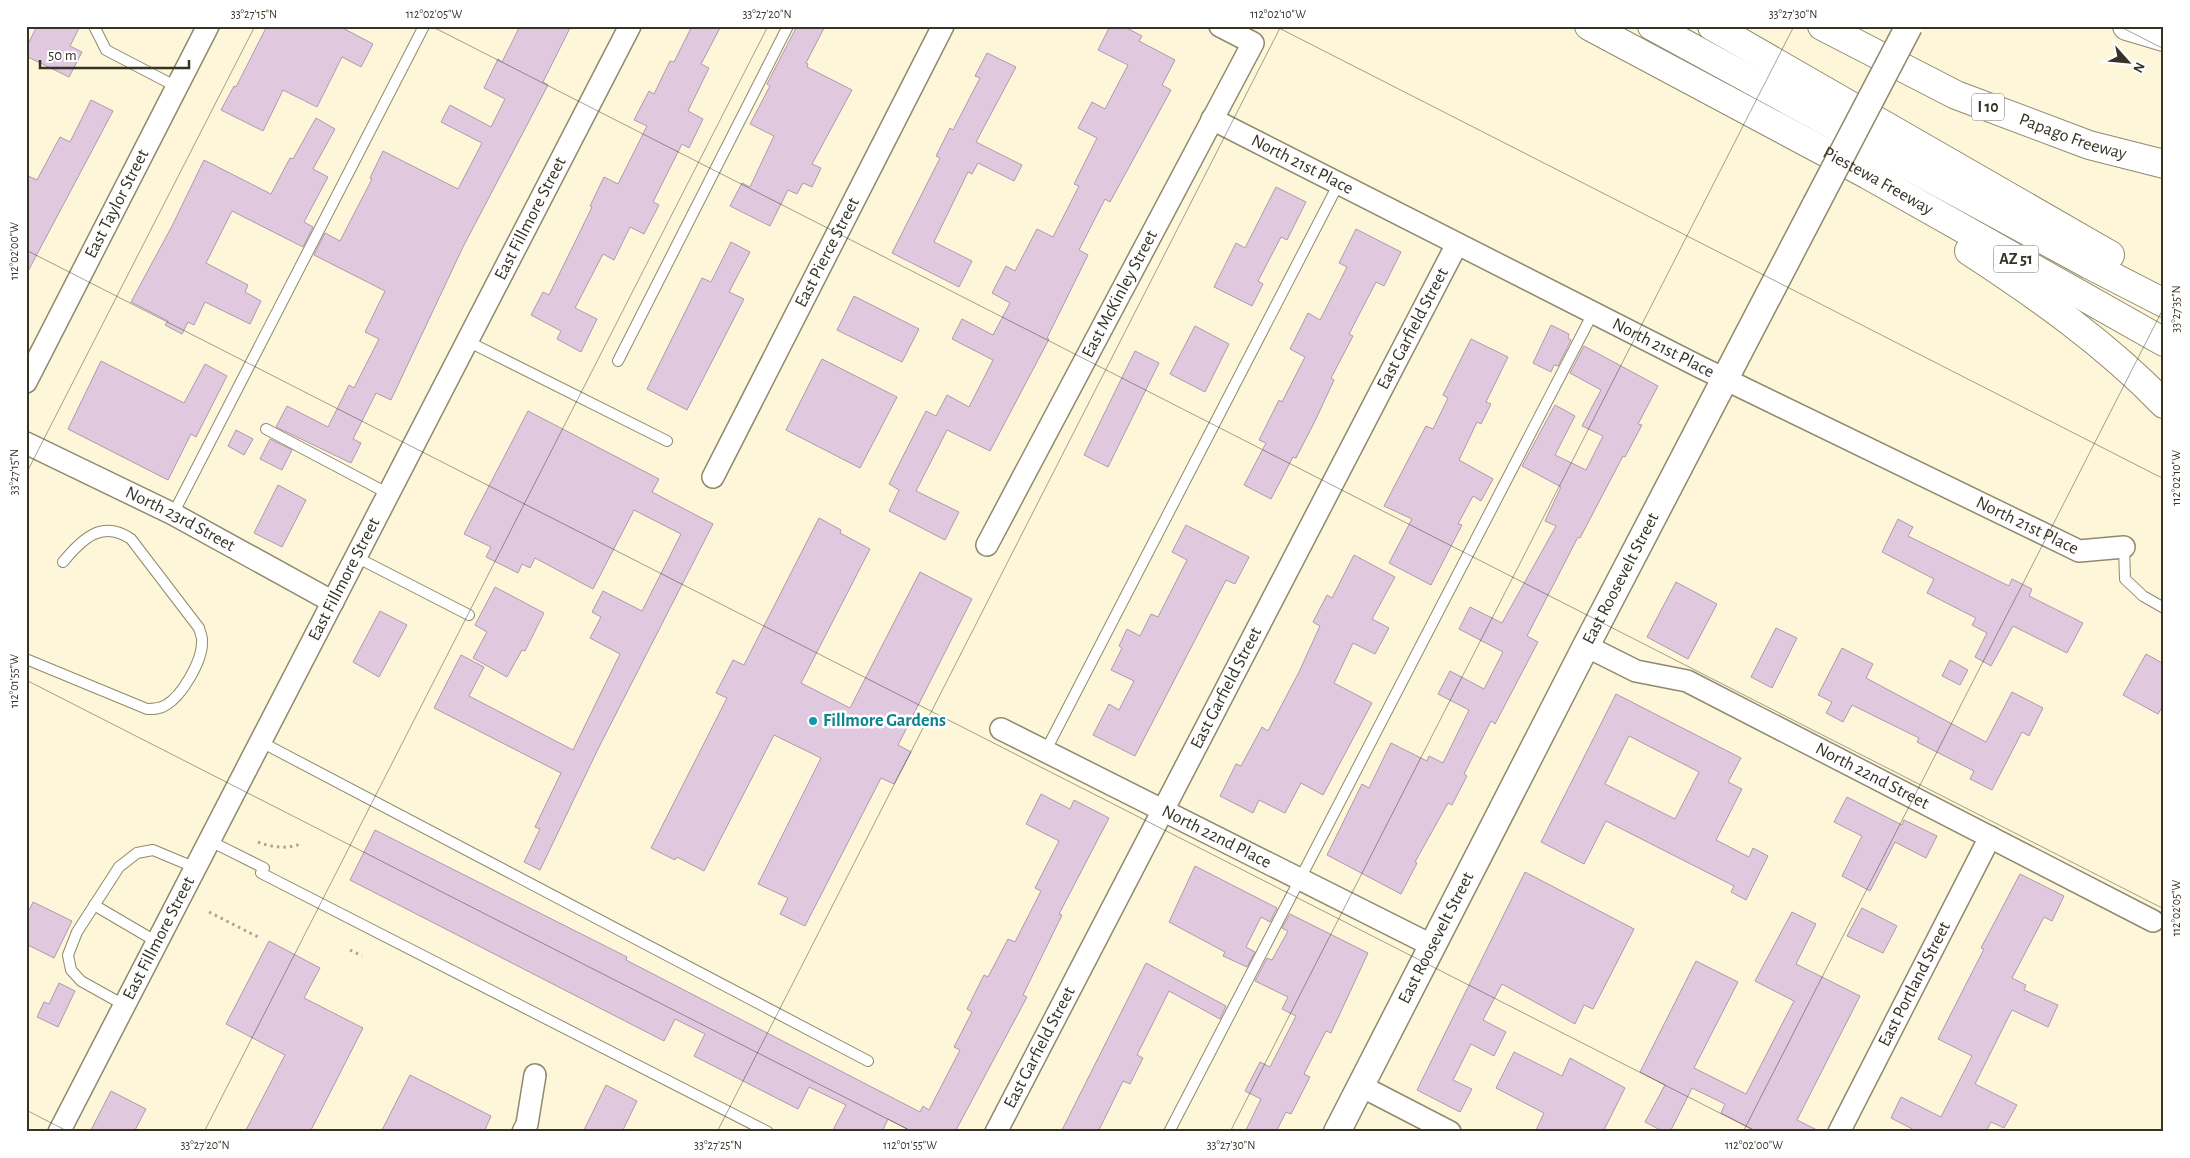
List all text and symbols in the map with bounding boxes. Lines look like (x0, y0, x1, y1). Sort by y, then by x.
text: 33°27'15"N (231, 8, 277, 20)
text: 112°02'05"W (406, 8, 463, 20)
text: 33°27'20"N (742, 8, 792, 20)
text: 112°02'10"W (1250, 8, 1306, 20)
text: 33°27'30"N (1769, 8, 1817, 20)
scale bar (40, 38, 189, 70)
north arrow (2102, 38, 2152, 88)
text: 50 m (48, 48, 77, 63)
text: N (2130, 60, 2147, 75)
road number: I 10 (1972, 94, 2004, 120)
street label: Papago Freeway (2016, 111, 2129, 163)
street label: North 21st Place (1248, 131, 1356, 198)
street label: Piestewa Freeway (1820, 144, 1936, 219)
street label: East Taylor Street (82, 146, 152, 261)
street label: East Fillmore Street (491, 154, 570, 283)
street label: East Pierce Street (792, 194, 863, 310)
text: 112°02'00"W (8, 222, 20, 280)
street label: East McKinley Street (1079, 227, 1161, 361)
road number: AZ 51 (1994, 245, 2038, 272)
street label: East Garfield Street (1374, 265, 1452, 392)
text: 33°27'35"N (2170, 285, 2182, 333)
street label: North 21st Place (1609, 315, 1717, 381)
text: 33°27'15"N (8, 449, 20, 495)
text: 112°02'10"W (2170, 450, 2182, 506)
street label: North 23rd Street (123, 483, 238, 555)
street label: North 21st Place (1973, 493, 2081, 558)
street label: East Roosevelt Street (1580, 510, 1663, 647)
street label: East Fillmore Street (305, 515, 384, 644)
street label: East Garfield Street (1187, 624, 1265, 752)
text: 112°01'55"W (8, 654, 20, 708)
place label: Fillmore Gardens (823, 712, 946, 730)
marker: Fillmore Gardens (807, 715, 819, 727)
street label: North 22nd Street (1812, 740, 1932, 813)
street label: North 22nd Place (1159, 802, 1274, 872)
street label: East Roosevelt Street (1395, 869, 1478, 1007)
street label: East Fillmore Street (120, 874, 198, 1003)
text: 112°02'05"W (2170, 879, 2182, 936)
street label: East Portland Street (1875, 919, 1954, 1050)
street label: East Garfield Street (1001, 984, 1079, 1111)
text: 33°27'20"N (180, 1139, 230, 1151)
text: 33°27'25"N (694, 1139, 742, 1151)
text: 112°01'55"W (883, 1139, 937, 1151)
text: 33°27'30"N (1207, 1139, 1255, 1151)
text: 112°02'00"W (1725, 1139, 1783, 1151)

